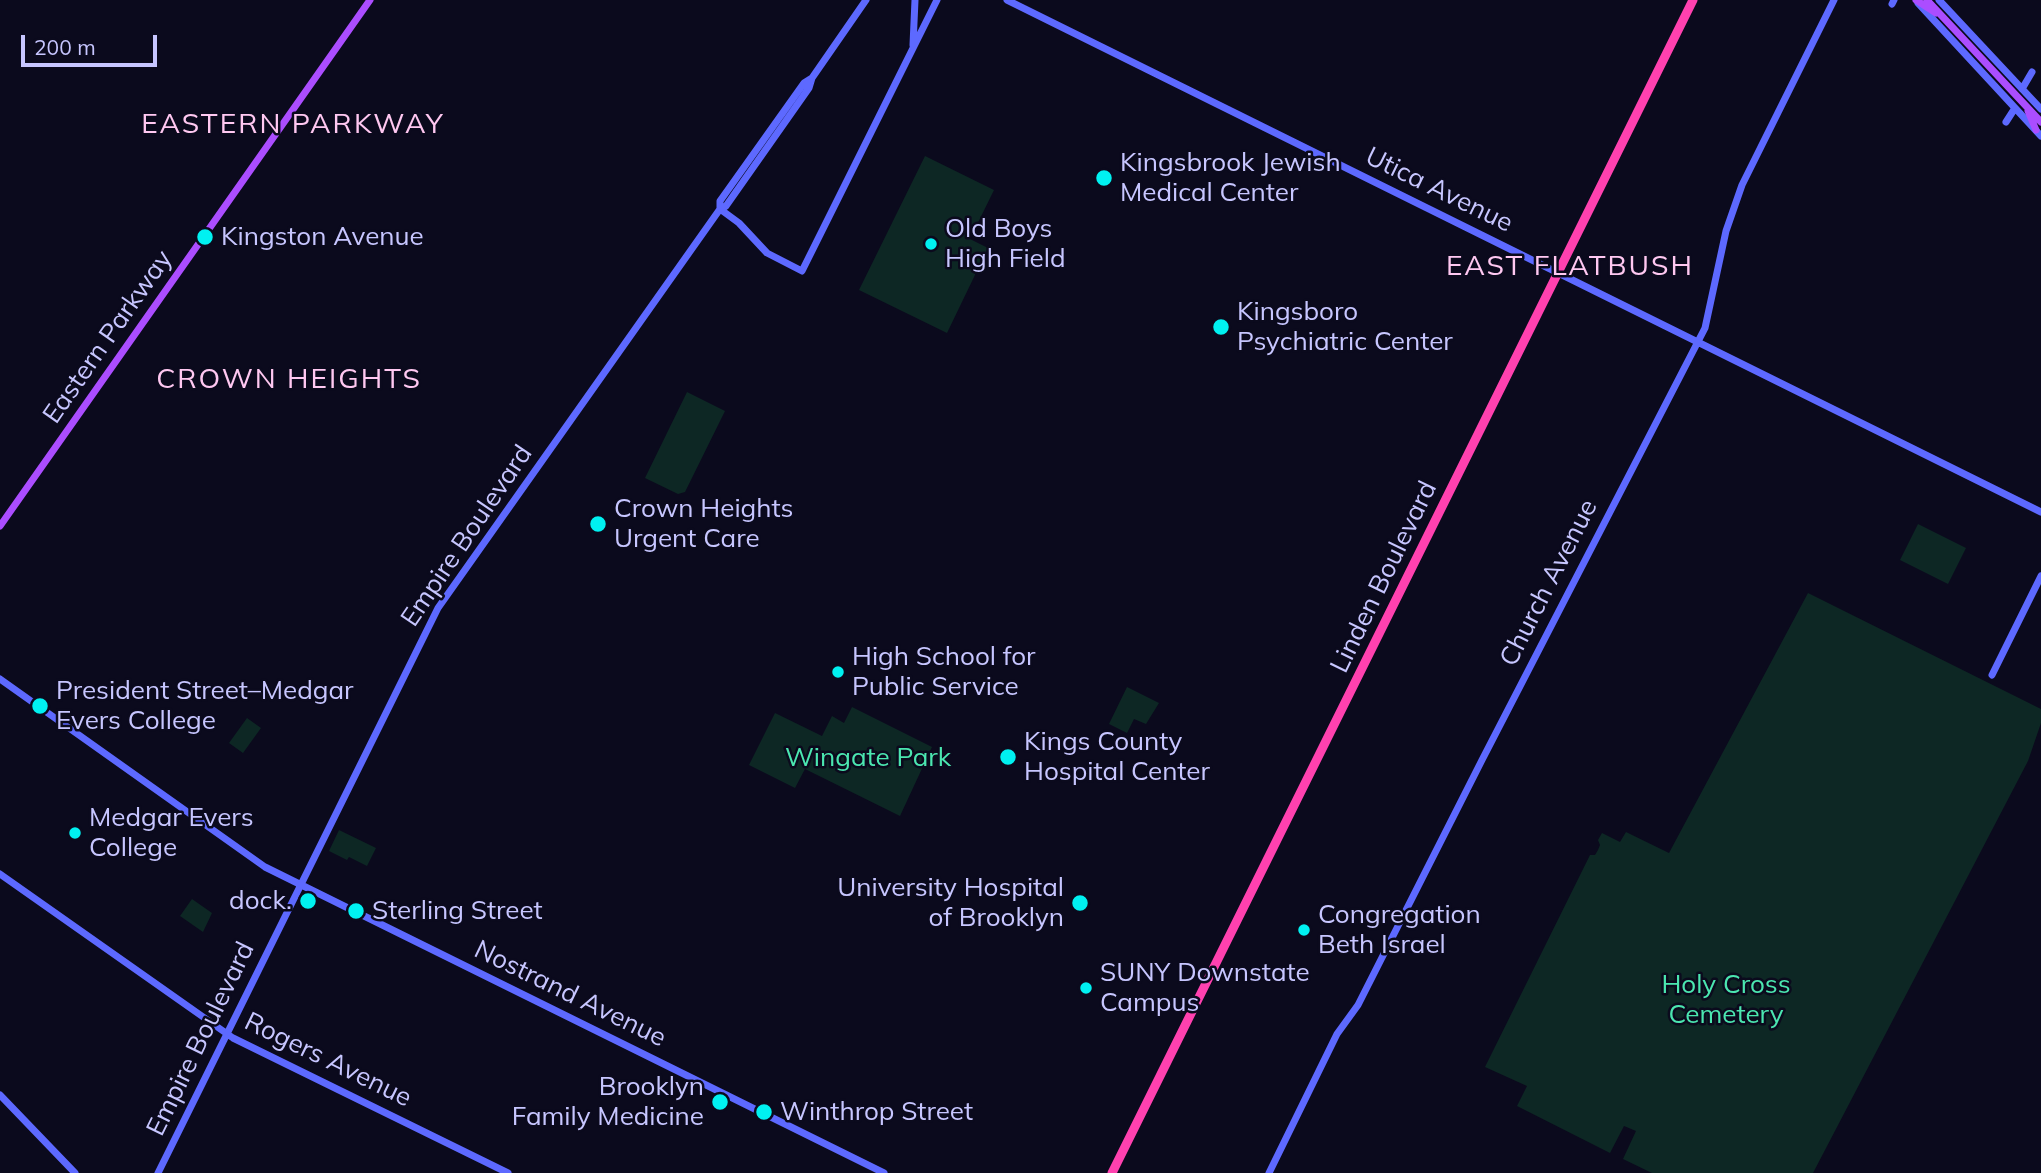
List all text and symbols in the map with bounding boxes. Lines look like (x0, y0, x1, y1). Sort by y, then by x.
scale bar (24, 21, 161, 65)
text: 200 m (34, 34, 96, 60)
district label: EASTERN PARKWAY (143, 108, 443, 142)
street label: Utica Avenue (1360, 141, 1518, 239)
place label: Kingsbrook Jewish Medical Center (1120, 147, 1341, 208)
marker: Kingsbrook Jewish Medical Center (1094, 168, 1114, 188)
place label: Old Boys High Field (945, 213, 1066, 274)
place label: Kingston Avenue (221, 221, 424, 253)
marker: Kingston Avenue (195, 227, 215, 247)
marker: Old Boys High Field (923, 236, 939, 252)
street label: Eastern Parkway (37, 245, 179, 429)
district label: EAST FLATBUSH (1448, 250, 1692, 284)
place label: Kingsboro Psychiatric Center (1237, 296, 1453, 358)
marker: Kingsboro Psychiatric Center (1211, 317, 1231, 337)
district label: CROWN HEIGHTS (158, 363, 420, 397)
street label: Empire Boulevard (395, 439, 539, 633)
street label: Linden Boulevard (1324, 476, 1444, 678)
place label: Crown Heights Urgent Care (614, 493, 793, 554)
street label: Church Avenue (1494, 495, 1604, 671)
marker: Crown Heights Urgent Care (588, 514, 608, 534)
place label: High School for Public Service (852, 641, 1035, 702)
marker: High School for Public Service (830, 664, 846, 680)
place label: President Street–Medgar Evers College (56, 675, 354, 736)
marker: President Street–Medgar Evers College (30, 696, 50, 716)
place label: Kings County Hospital Center (1024, 726, 1210, 788)
park label: Wingate Park (785, 742, 951, 774)
marker: Kings County Hospital Center (998, 747, 1018, 767)
place label: Medgar Evers College (89, 802, 254, 864)
marker: Medgar Evers College (67, 825, 83, 841)
place label: University Hospital of Brooklyn (837, 872, 1064, 934)
place label: dock. (229, 885, 292, 917)
marker: dock. (298, 891, 318, 911)
marker: University Hospital of Brooklyn (1070, 893, 1090, 913)
place label: Sterling Street (372, 895, 543, 927)
place label: Congregation Beth Israel (1318, 899, 1481, 960)
marker: Sterling Street (346, 901, 366, 921)
marker: Congregation Beth Israel (1296, 922, 1312, 938)
street label: Nostrand Avenue (469, 934, 671, 1054)
street label: Empire Boulevard (141, 937, 261, 1141)
place label: SUNY Downstate Campus (1100, 957, 1310, 1018)
park label: Holy Cross Cemetery (1661, 969, 1791, 1030)
marker: SUNY Downstate Campus (1078, 980, 1094, 996)
street label: Rogers Avenue (239, 1006, 417, 1114)
place label: Brooklyn Family Medicine (512, 1071, 704, 1132)
marker: Brooklyn Family Medicine (710, 1092, 730, 1112)
place label: Winthrop Street (780, 1096, 973, 1128)
marker: Winthrop Street (754, 1102, 774, 1122)

